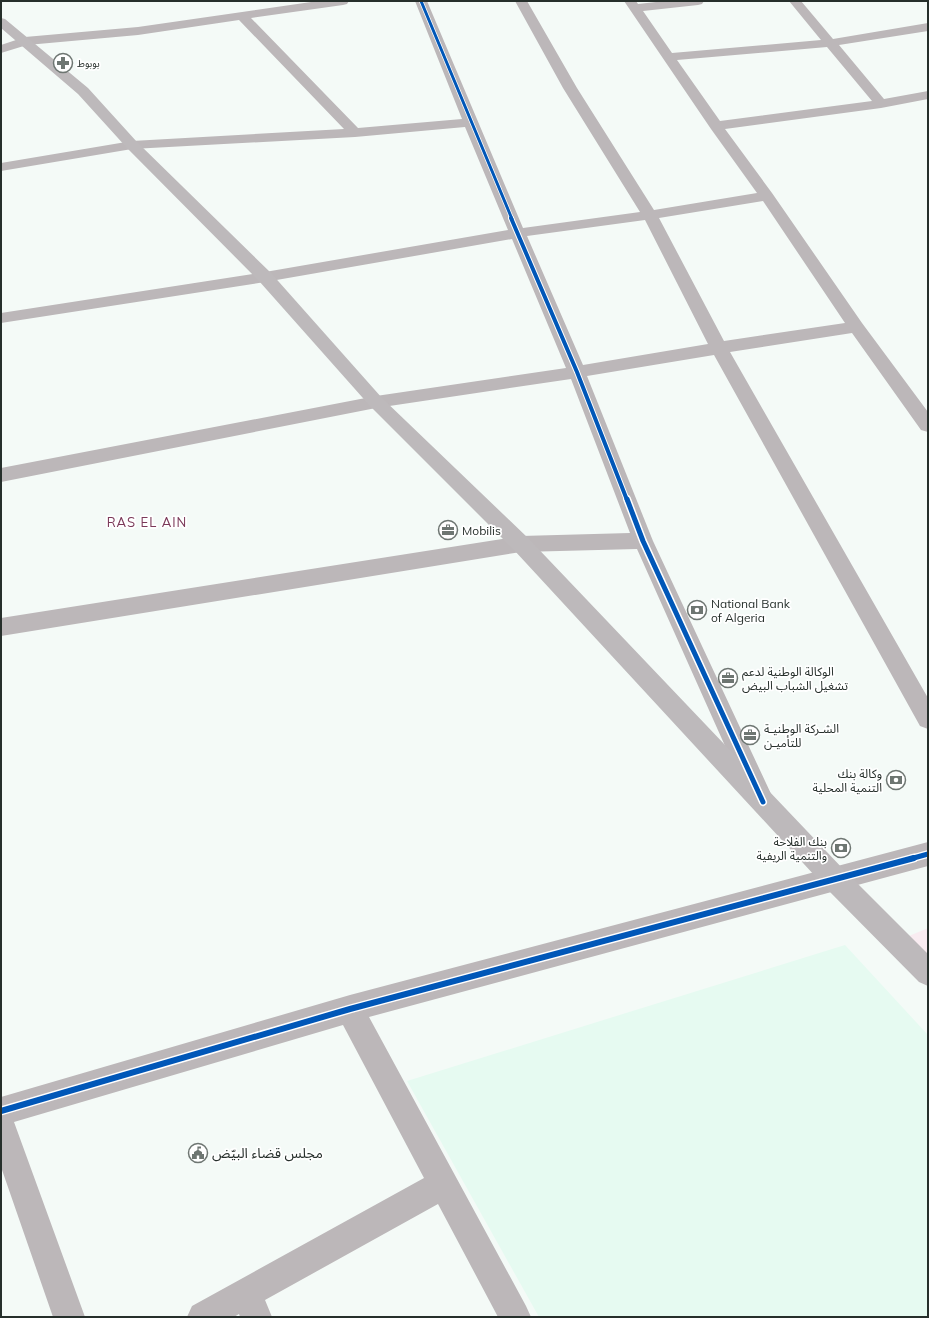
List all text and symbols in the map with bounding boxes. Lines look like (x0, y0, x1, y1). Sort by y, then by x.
pharmacy icon: بوبوط (52, 52, 74, 74)
place label: بوبوط (77, 57, 100, 70)
district label: RAS EL AIN (107, 514, 187, 530)
office icon: Mobilis (437, 519, 459, 541)
place label: Mobilis (462, 523, 501, 538)
place label: National Bank of Algeria (711, 596, 791, 625)
bank icon: National Bank of Algeria (686, 599, 708, 621)
place label: الوكالة الوطنية لدعم تشغيل الشباب البيض (742, 664, 849, 693)
office icon: الوكالة الوطنية لدعم تشغيل الشباب البيض (717, 667, 739, 689)
place label: الشـركة الوطنيـة للتأميـن (764, 721, 839, 750)
office icon: الشـركة الوطنيـة للتأميـن (739, 724, 761, 746)
place label: وكالة بنك التنمية المحلية (813, 766, 882, 795)
bank icon: وكالة بنك التنمية المحلية (885, 769, 907, 791)
place label: بنك الفلاحة والتنمية الريفية (756, 834, 827, 863)
bank icon: بنك الفلاحة والتنمية الريفية (830, 837, 852, 859)
public building icon: مجلس قضاء البيّض (187, 1142, 209, 1164)
place label: مجلس قضاء البيّض (212, 1144, 323, 1162)

